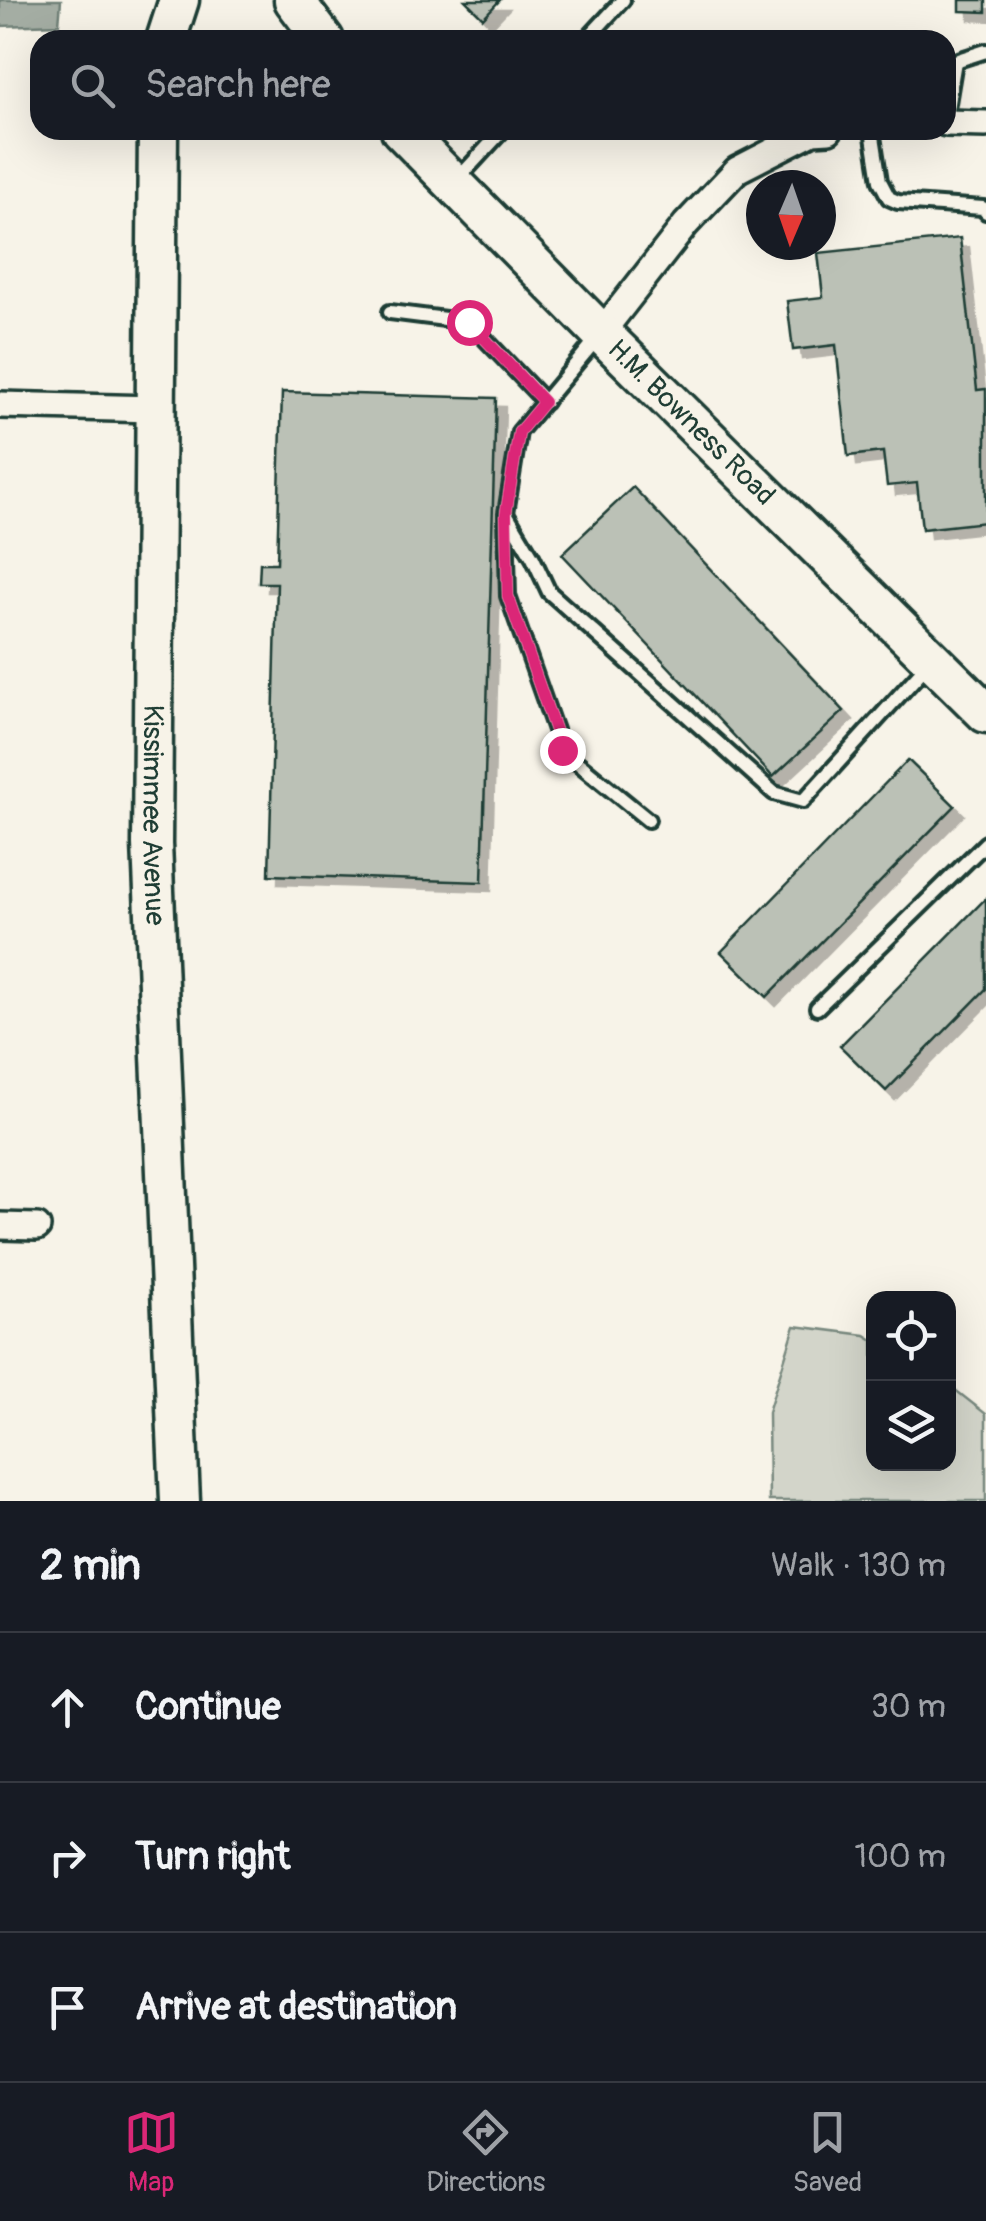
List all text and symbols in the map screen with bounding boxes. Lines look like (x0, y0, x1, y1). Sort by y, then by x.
search box (30, 30, 956, 140)
icon: search (65, 58, 120, 113)
text: Search here (145, 61, 331, 109)
north arrow (746, 170, 836, 260)
route start (447, 300, 493, 346)
street label: H.M. Bowness Road (600, 332, 783, 513)
street label: Kissimmee Avenue (134, 704, 173, 926)
route end (540, 728, 586, 774)
map controls (866, 1291, 956, 1471)
button: locate (866, 1291, 956, 1381)
button: layers (866, 1381, 956, 1471)
text: 2 min (40, 1540, 141, 1592)
text: Walk · 130 m (771, 1546, 946, 1586)
icon: ahead (40, 1680, 95, 1735)
text: Continue (135, 1683, 281, 1731)
text: 30 m (871, 1687, 946, 1727)
icon: right (40, 1830, 95, 1885)
text: Turn right (135, 1833, 290, 1881)
text: 100 m (854, 1837, 946, 1877)
icon: arrive (40, 1980, 95, 2035)
text: Arrive at destination (135, 1983, 457, 2031)
tab: Map (124, 2105, 179, 2200)
tab: Directions (426, 2105, 545, 2200)
tab: Saved (793, 2105, 862, 2200)

